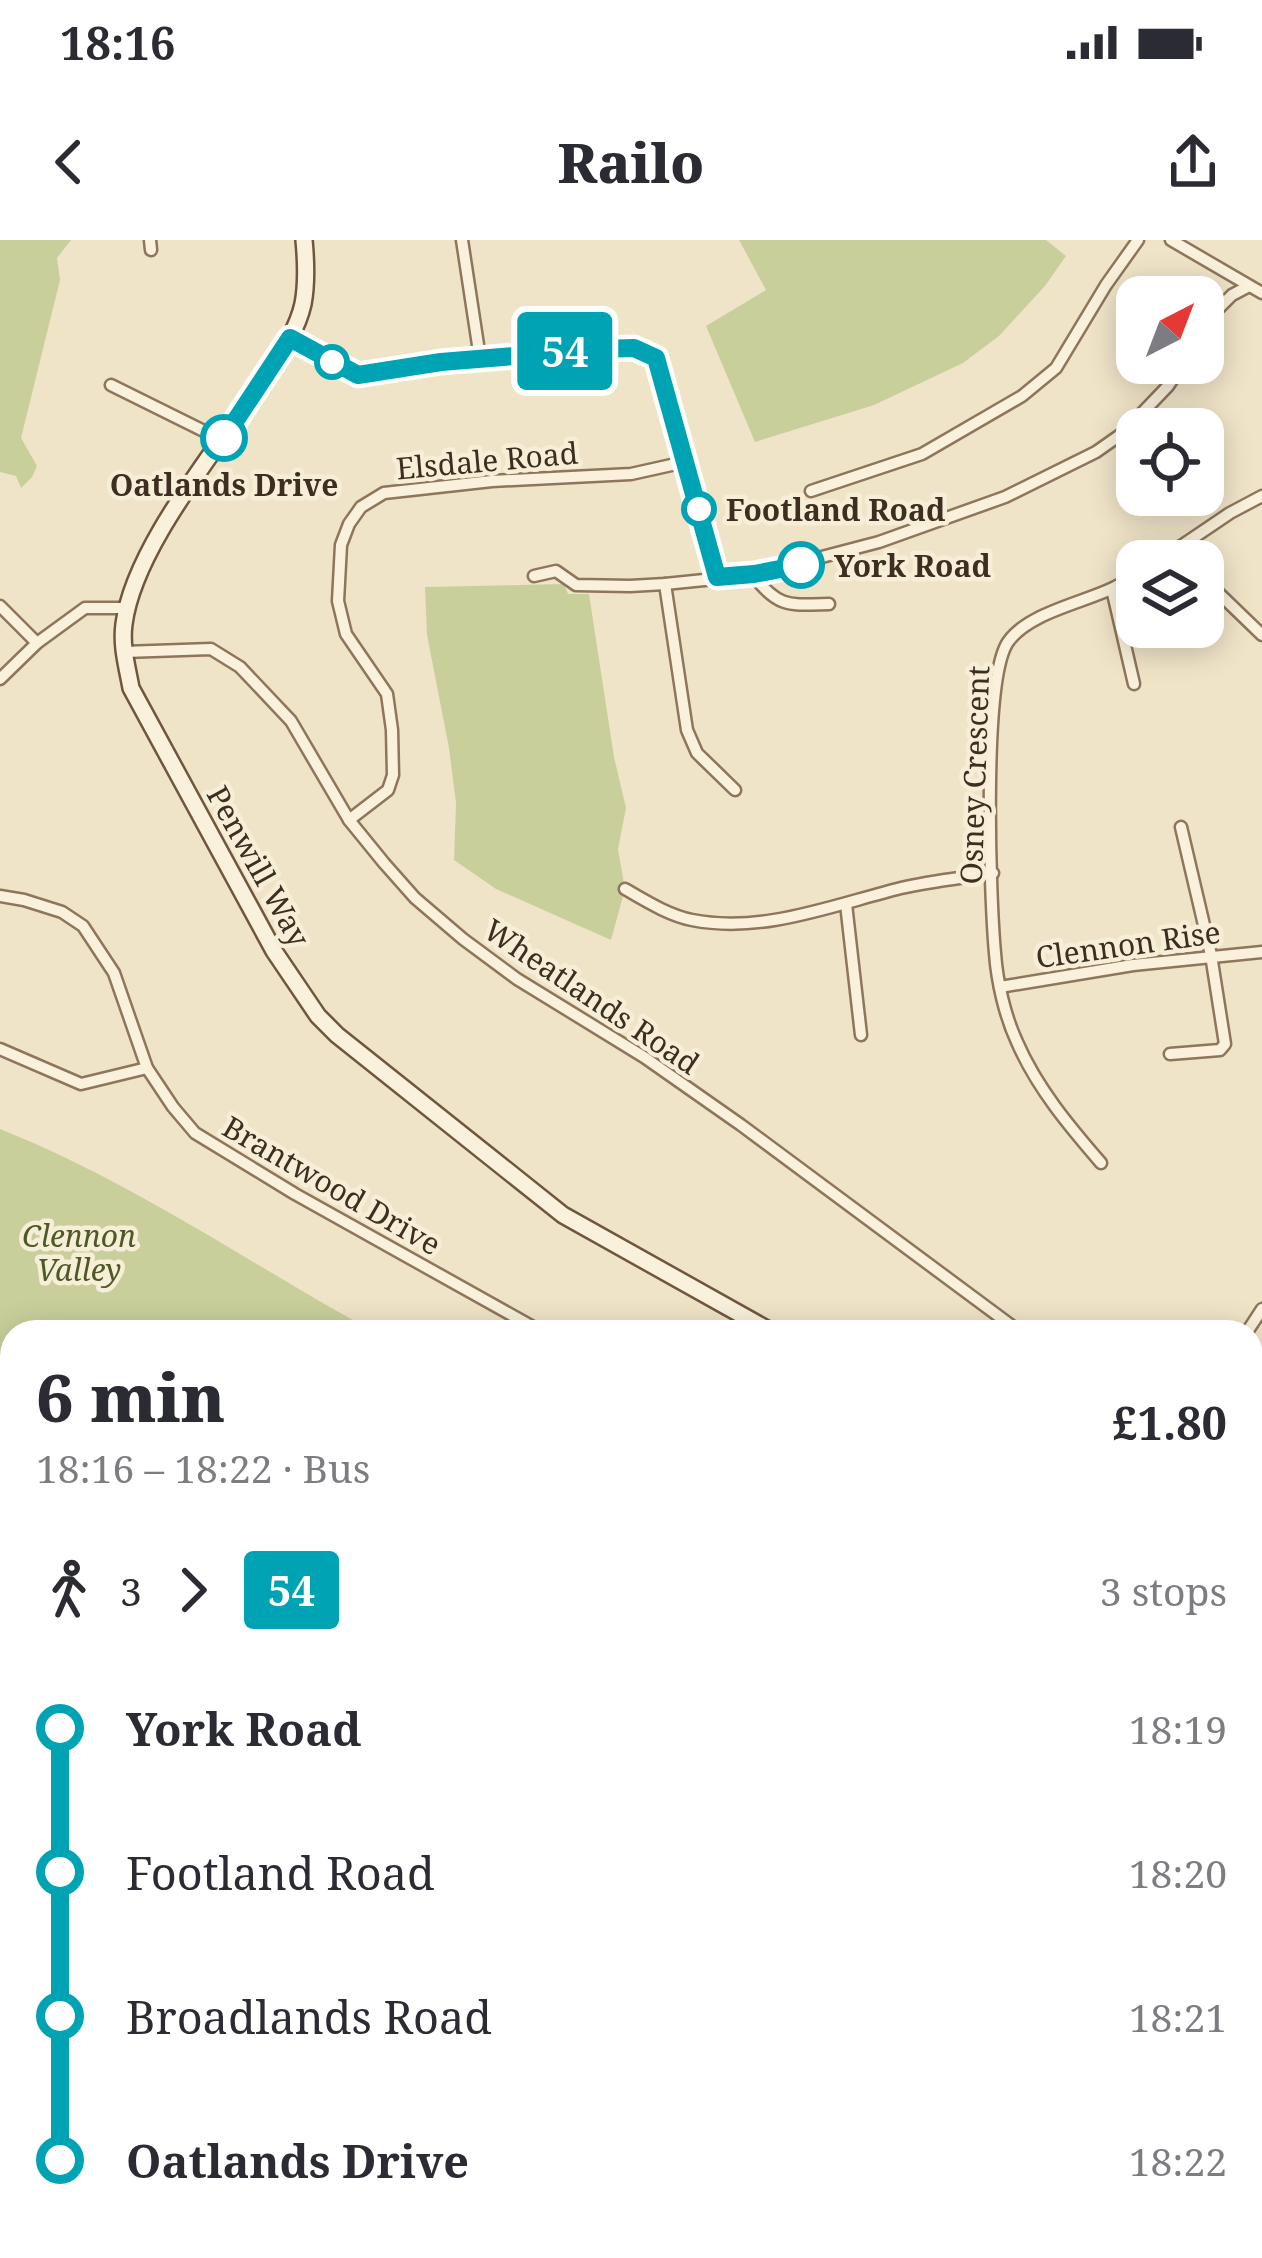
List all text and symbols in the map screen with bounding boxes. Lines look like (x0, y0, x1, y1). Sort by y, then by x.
text: 18:16 (60, 12, 175, 73)
text: Railo (558, 125, 704, 199)
icon: back (36, 129, 102, 195)
icon: share (1160, 129, 1226, 195)
north arrow (1116, 276, 1224, 384)
map controls (1116, 276, 1224, 648)
line badge: 54 (511, 312, 619, 390)
text: 54 (541, 322, 589, 379)
unlabelled marker (316, 346, 348, 378)
button: locate (1116, 408, 1224, 516)
marker: Oatlands Drive (202, 416, 246, 460)
street label: Elsdale Road (394, 432, 580, 488)
place label: Oatlands Drive (110, 464, 338, 505)
place label: Footland Road (726, 489, 946, 530)
marker: Footland Road (683, 493, 715, 525)
button: layers (1116, 540, 1224, 648)
marker: York Road (779, 543, 823, 587)
place label: York Road (834, 545, 991, 586)
street label: Osney Crescent (950, 665, 998, 885)
street label: Penwill Way (198, 778, 320, 954)
street label: Wheatlands Road (476, 909, 708, 1083)
street label: Clennon Rise (1033, 911, 1223, 977)
street label: Brantwood Drive (215, 1106, 449, 1264)
park label: Clennon Valley (22, 1215, 136, 1290)
text: 6 min (36, 1351, 226, 1441)
text: £1.80 (1112, 1392, 1227, 1453)
text: 18:16 – 18:22 · Bus (36, 1441, 370, 1494)
icon: walk (36, 1557, 102, 1623)
icon: forward (160, 1557, 226, 1623)
text: 54 (268, 1561, 315, 1618)
text: 3 (120, 1564, 142, 1617)
text: 3 stops (1100, 1564, 1227, 1617)
text: York Road (126, 1698, 361, 1759)
text: 18:19 (1129, 1702, 1227, 1755)
text: Footland Road (126, 1842, 435, 1903)
text: 18:20 (1129, 1846, 1227, 1899)
text: Broadlands Road (126, 1986, 492, 2047)
text: 18:21 (1129, 1990, 1227, 2043)
text: Oatlands Drive (126, 2130, 469, 2191)
text: 18:22 (1129, 2134, 1227, 2187)

